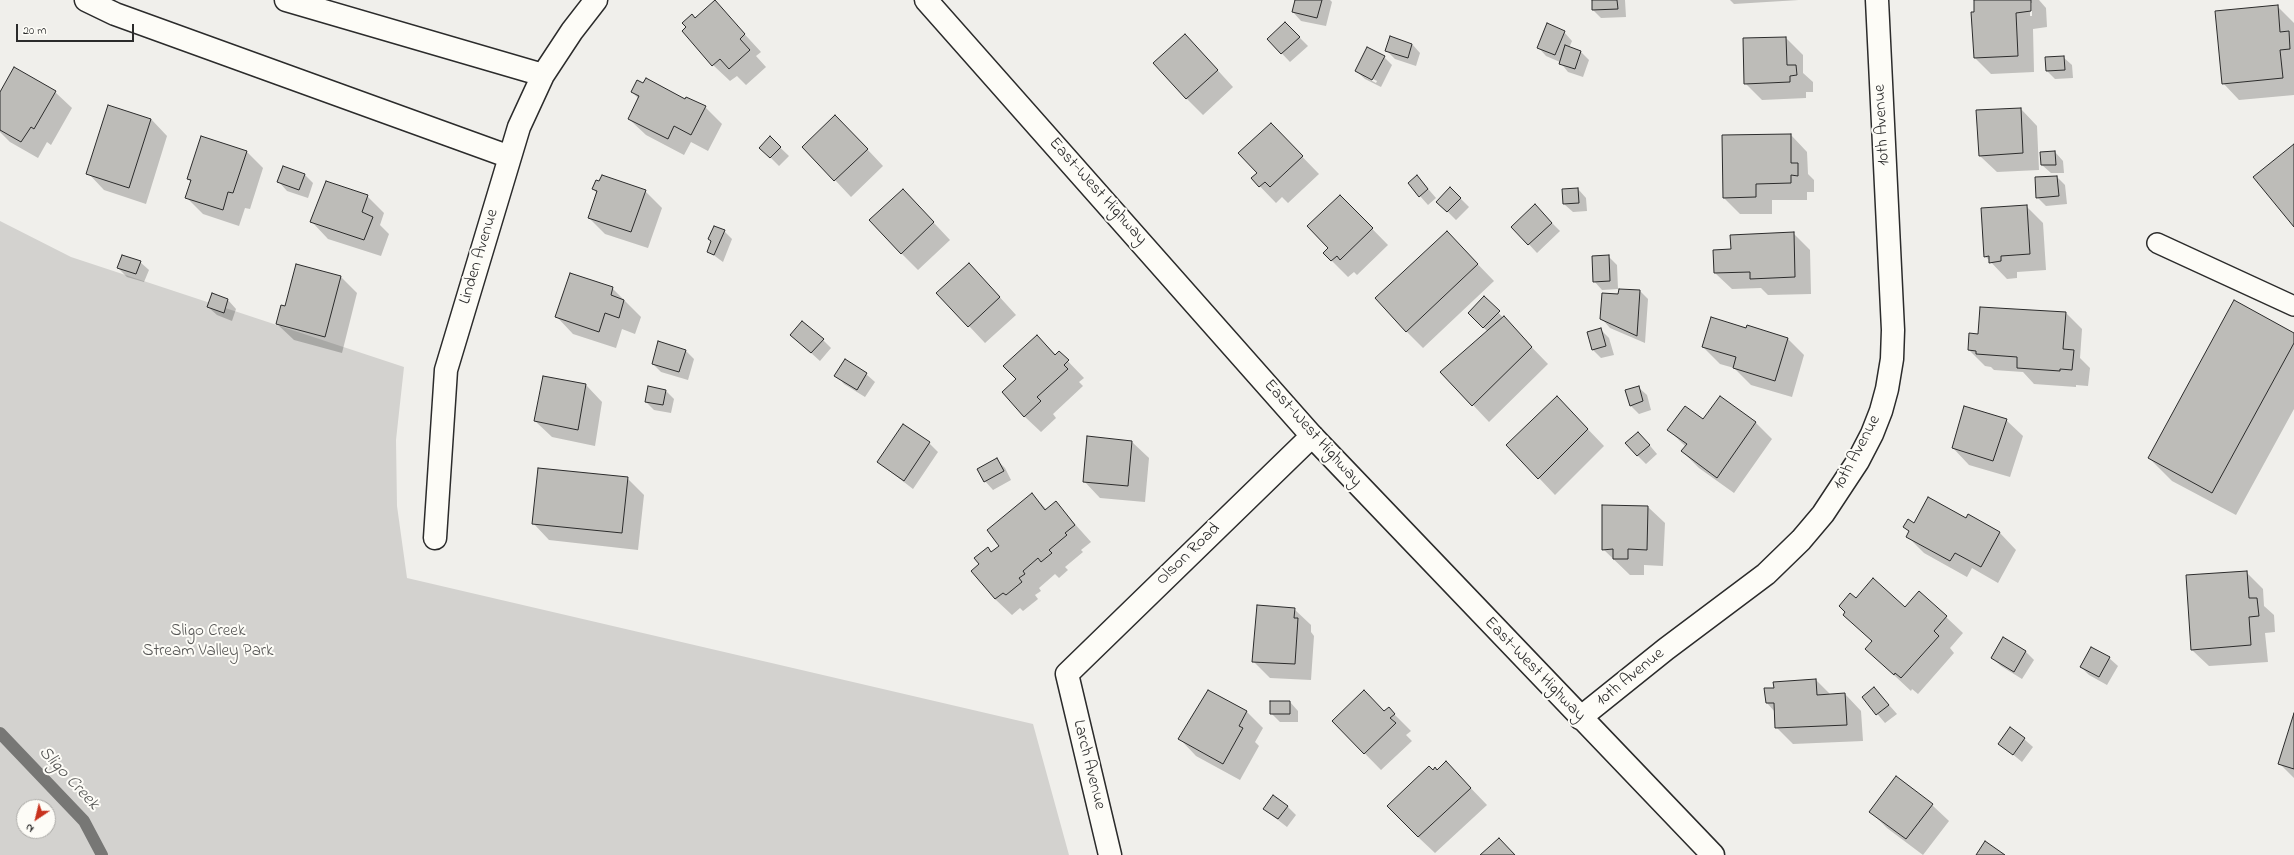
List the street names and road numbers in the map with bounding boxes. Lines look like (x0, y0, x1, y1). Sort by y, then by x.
street label: 10th Avenue (1871, 84, 1895, 166)
street label: East-West Highway (1043, 134, 1151, 250)
street label: Linden Avenue (456, 207, 504, 307)
street label: East-West Highway (1258, 376, 1366, 492)
street label: 10th Avenue (1830, 412, 1886, 494)
street label: Olson Road (1153, 519, 1225, 591)
street label: East-West Highway (1479, 613, 1589, 727)
street label: 10th Avenue (1593, 644, 1669, 712)
street label: Larch Avenue (1067, 718, 1109, 812)

